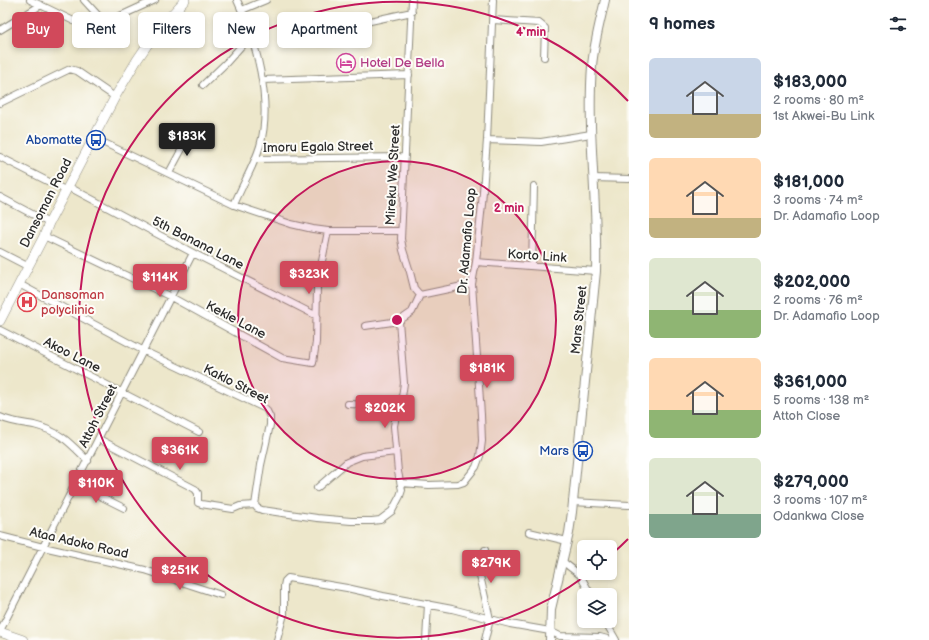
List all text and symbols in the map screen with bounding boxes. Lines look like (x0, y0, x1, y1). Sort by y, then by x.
chip: Buy (12, 12, 64, 48)
chip: Rent (72, 12, 130, 48)
chip: Filters (138, 12, 205, 48)
chip: New (213, 12, 269, 48)
chip: Apartment (277, 12, 372, 48)
icon: filters (887, 13, 909, 35)
text: 9 homes (649, 14, 715, 34)
text: 4 min (516, 25, 546, 40)
hotel icon: Hotel De Bella (335, 52, 357, 74)
place label: Hotel De Bella (360, 55, 445, 71)
text: $183,000 (773, 72, 847, 92)
icon: home (681, 74, 729, 122)
text: 2 rooms · 80 m² (773, 92, 864, 108)
text: 1st Akwei-Bu Link (773, 108, 874, 124)
pin: $183K (159, 123, 215, 157)
street label: Mireku We Street (382, 124, 404, 226)
text: $183K (168, 128, 206, 144)
bus stop icon: Abomatte (85, 129, 107, 151)
place label: Abomatte (26, 132, 82, 148)
street label: Imoru Egala Street (263, 138, 373, 156)
street label: Dansoman Road (17, 156, 75, 250)
text: $181,000 (773, 172, 844, 192)
icon: home (681, 174, 729, 222)
street label: Dr. Adamafio Loop (454, 187, 480, 295)
text: 3 rooms · 74 m² (773, 192, 863, 208)
text: 2 min (494, 201, 524, 216)
text: Dr. Adamafio Loop (773, 208, 880, 224)
street label: 5th Banana Lane (149, 213, 247, 273)
street label: Korto Link (507, 246, 568, 266)
pin: $323K (281, 261, 337, 295)
pin: $114K (132, 264, 188, 298)
text: $323K (289, 266, 329, 282)
text: $114K (142, 269, 178, 285)
text: $202,000 (773, 272, 850, 292)
icon: home (681, 274, 729, 322)
street label: Mars Street (567, 285, 591, 355)
place label: Dansoman polyclinic (41, 287, 104, 318)
hospital icon: Dansoman polyclinic (16, 291, 38, 313)
text: 2 rooms · 76 m² (773, 292, 863, 308)
street label: Kekle Lane (203, 297, 269, 343)
text: Dr. Adamafio Loop (773, 308, 880, 324)
centre of rings (390, 313, 404, 327)
street label: Akoo Lane (41, 334, 103, 376)
pin: $181K (459, 355, 515, 389)
text: $181K (469, 360, 505, 376)
street label: Kaklo Street (201, 361, 271, 407)
text: $361,000 (773, 372, 847, 392)
icon: home (681, 374, 729, 422)
street label: Attoh Street (75, 382, 121, 450)
text: 5 rooms · 138 m² (773, 392, 869, 408)
pin: $202K (357, 395, 413, 429)
text: $202K (365, 400, 405, 416)
text: Attoh Close (773, 408, 840, 424)
pin: $361K (152, 437, 208, 471)
bus stop icon: Mars (572, 440, 594, 462)
text: $361K (161, 442, 199, 458)
place label: Mars (539, 443, 570, 459)
pin: $110K (68, 470, 124, 504)
text: $279,000 (773, 472, 849, 492)
icon: home (681, 474, 729, 522)
text: $110K (78, 475, 114, 491)
text: 3 rooms · 107 m² (773, 492, 868, 508)
text: Odankwa Close (773, 508, 864, 524)
street label: Ataa Adoko Road (28, 524, 130, 562)
map controls (577, 540, 617, 628)
button: locate (577, 540, 617, 580)
pin: $279K (463, 550, 519, 584)
text: $279K (471, 555, 511, 571)
pin: $251K (152, 557, 208, 591)
text: $251K (161, 562, 199, 578)
button: layers (577, 588, 617, 628)

